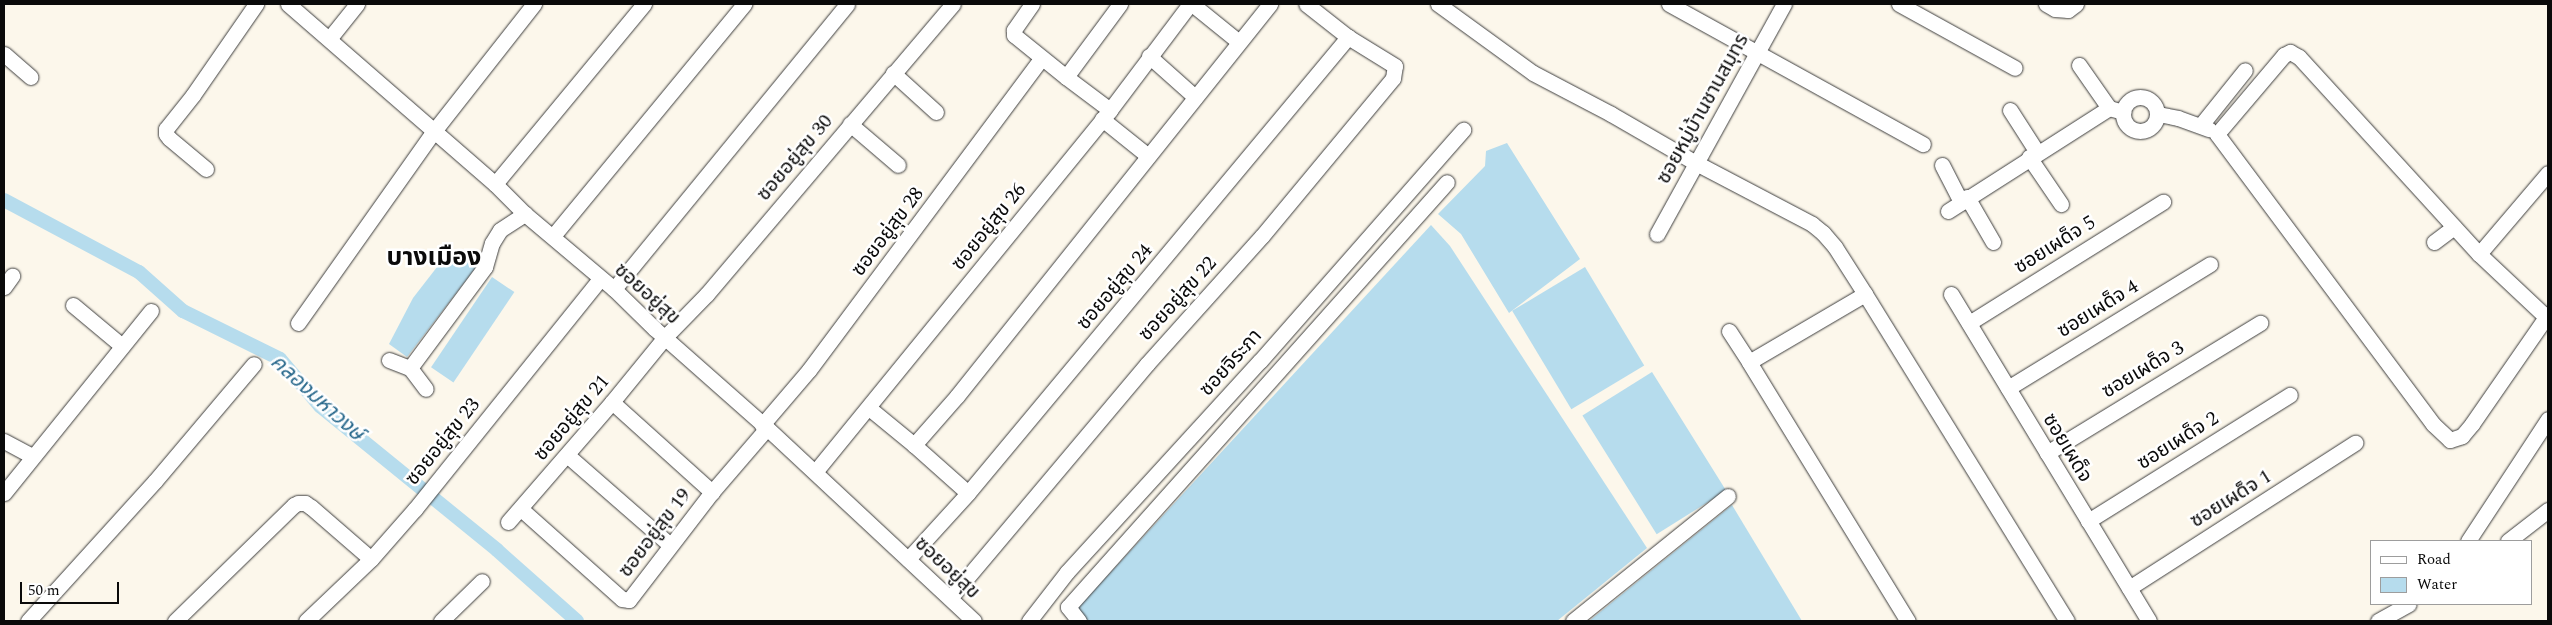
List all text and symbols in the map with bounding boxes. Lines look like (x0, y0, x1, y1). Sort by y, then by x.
street label: ซอยหมู่บ้านชานสมุทร (1652, 30, 1754, 188)
street label: ซอยอยู่สุข 30 (752, 110, 838, 206)
street label: ซอยอยู่สุข 26 (947, 179, 1031, 275)
street label: ซอยอยู่สุข 28 (847, 183, 929, 281)
street label: ซอยเผด็จ 5 (2010, 211, 2100, 279)
street label: ซอยอยู่สุข 24 (1072, 239, 1158, 335)
district label: บางเมือง (387, 243, 481, 273)
street label: ซอยอยู่สุข 22 (1134, 252, 1222, 346)
street label: ซอยอยู่สุข (609, 258, 685, 330)
street label: ซอยเผด็จ 4 (2053, 275, 2143, 343)
street label: ซอยจิระภา (1195, 325, 1267, 401)
street label: ซอยเผด็จ 3 (2098, 336, 2188, 404)
water label: คลองมหาวงษ์ (265, 349, 369, 447)
street label: ซอยอยู่สุข 21 (529, 370, 615, 466)
street label: ซอยอยู่สุข 23 (401, 394, 485, 490)
street label: ซอยเผด็จ 2 (2133, 407, 2223, 475)
street label: ซอยเผด็จ (2037, 409, 2097, 487)
street label: ซอยเผด็จ 1 (2186, 465, 2276, 533)
street label: ซอยอยู่สุข 19 (614, 484, 696, 582)
street label: ซอยอยู่สุข (909, 532, 985, 604)
legend (2370, 540, 2532, 605)
text: Road (2417, 548, 2451, 571)
scale bar (22, 572, 121, 604)
text: Water (2417, 573, 2457, 596)
text: 50 m (28, 579, 60, 602)

